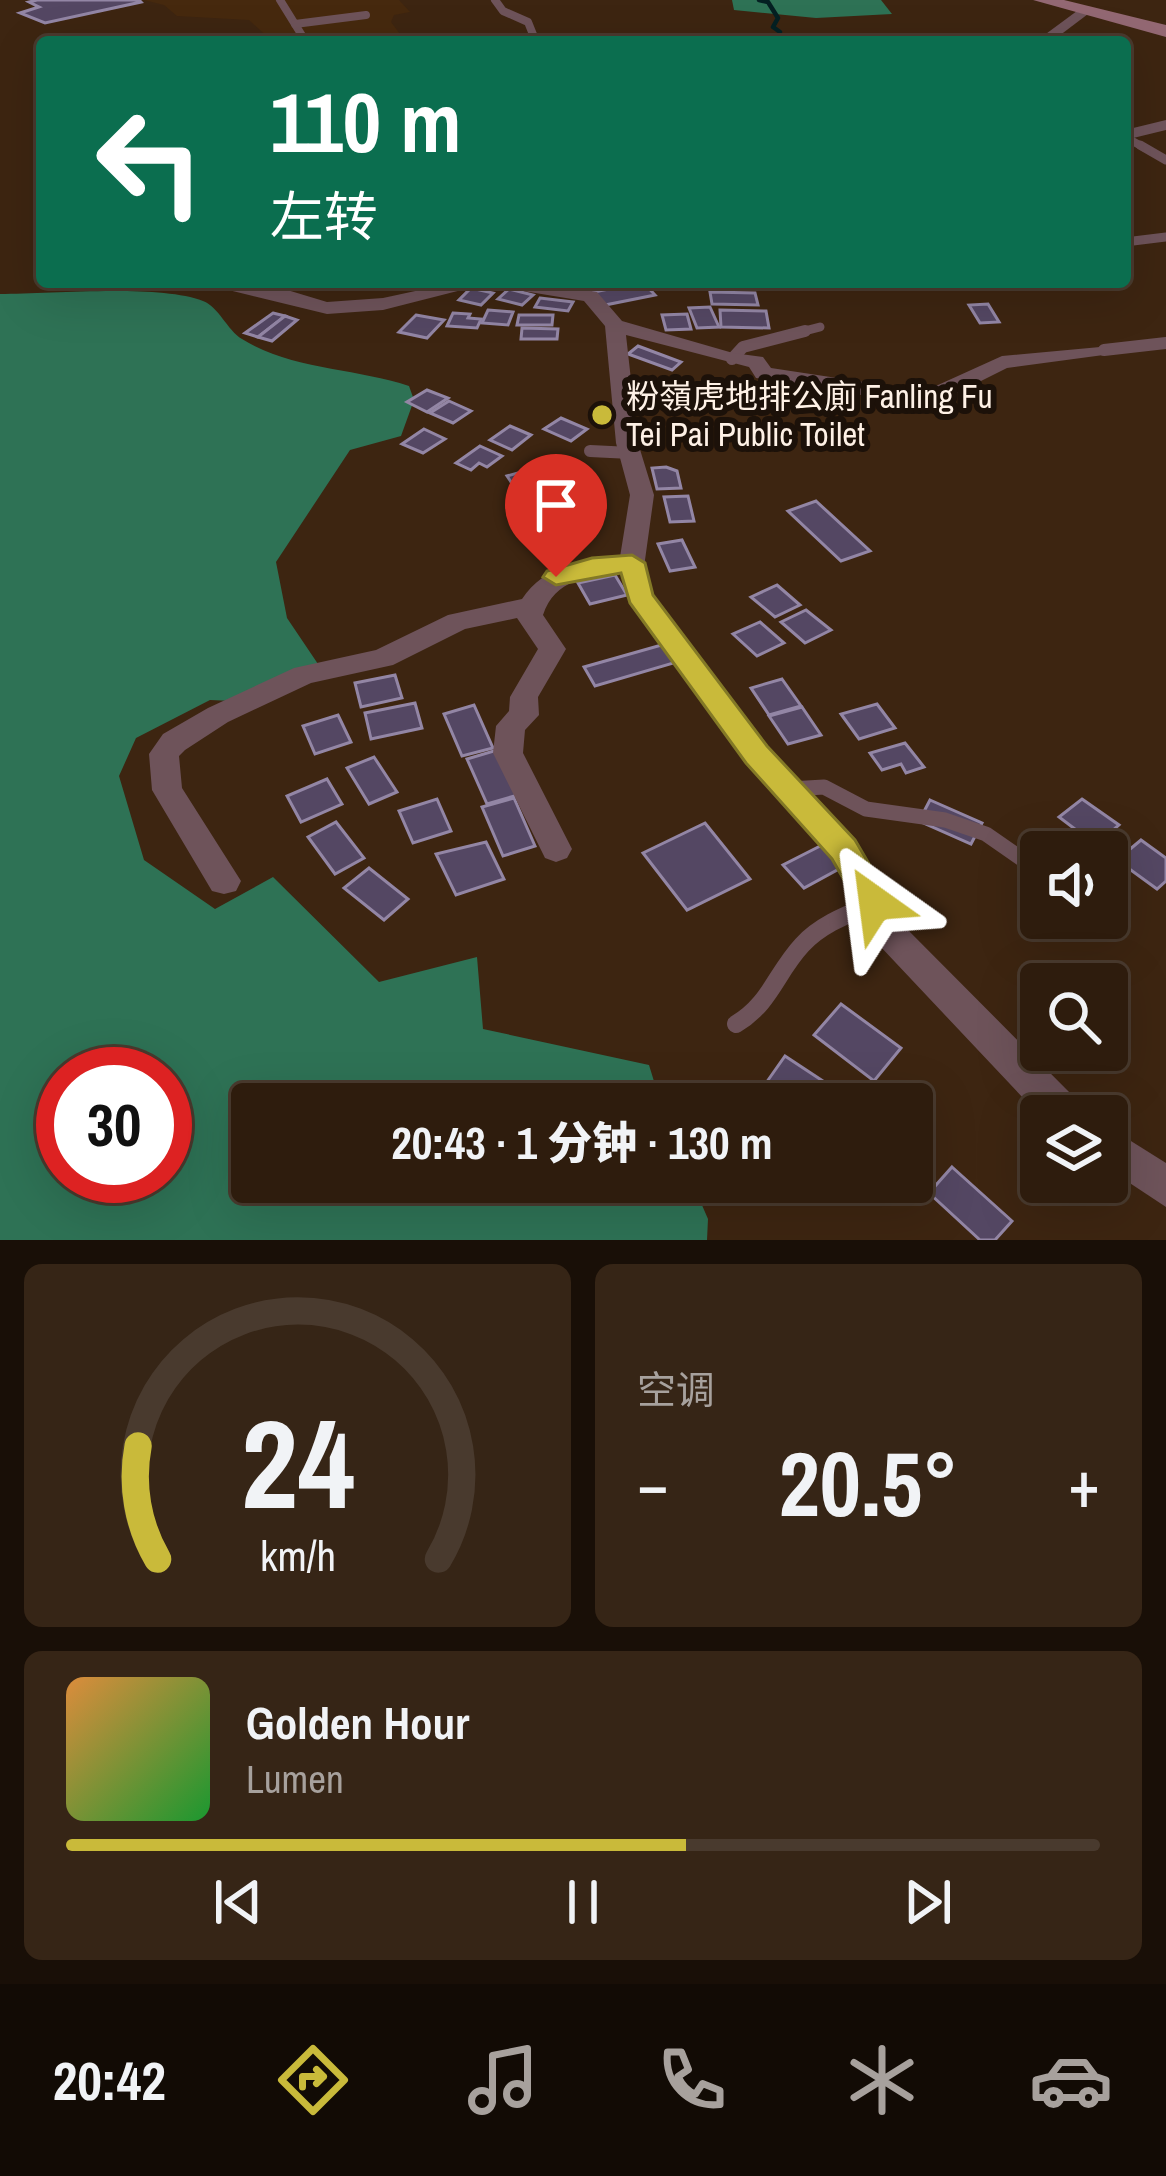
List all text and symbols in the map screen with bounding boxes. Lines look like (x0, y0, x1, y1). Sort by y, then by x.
text: 110 m (270, 65, 462, 178)
icon: left (72, 84, 228, 240)
text: 左转 (270, 180, 378, 253)
place label: 粉嶺虎地排公廁 Fanling Fu Tei Pai Public Toilet (626, 374, 993, 456)
marker: 粉嶺虎地排公廁 Fanling Fu Tei Pai Public Toilet (589, 402, 615, 428)
pin (505, 454, 607, 577)
icon: arrive (523, 472, 589, 538)
map controls (1020, 831, 1128, 1203)
button: sound (1020, 831, 1128, 939)
position arrow (812, 840, 938, 966)
button: search (1020, 963, 1128, 1071)
speed limit sign: 30 (36, 1047, 192, 1203)
button: layers (1020, 1095, 1128, 1203)
text: 20:43 · 1 分钟 · 130 m (391, 1112, 773, 1173)
text: 空调 (637, 1364, 715, 1416)
text: 24 (241, 1379, 354, 1547)
text: 20.5° (779, 1423, 958, 1544)
text: − (637, 1439, 669, 1528)
text: + (1068, 1439, 1100, 1528)
text: km/h (259, 1526, 336, 1583)
text: Golden Hour (246, 1692, 469, 1753)
text: Lumen (246, 1753, 344, 1805)
icon: previous (205, 1869, 271, 1935)
icon: pause (550, 1869, 616, 1935)
icon: next (895, 1869, 961, 1935)
icon: directions (271, 2038, 355, 2122)
icon: music (461, 2038, 545, 2122)
icon: phone (650, 2038, 734, 2122)
icon: climate (840, 2038, 924, 2122)
icon: car (1029, 2038, 1113, 2122)
text: 20:42 (53, 2044, 166, 2117)

